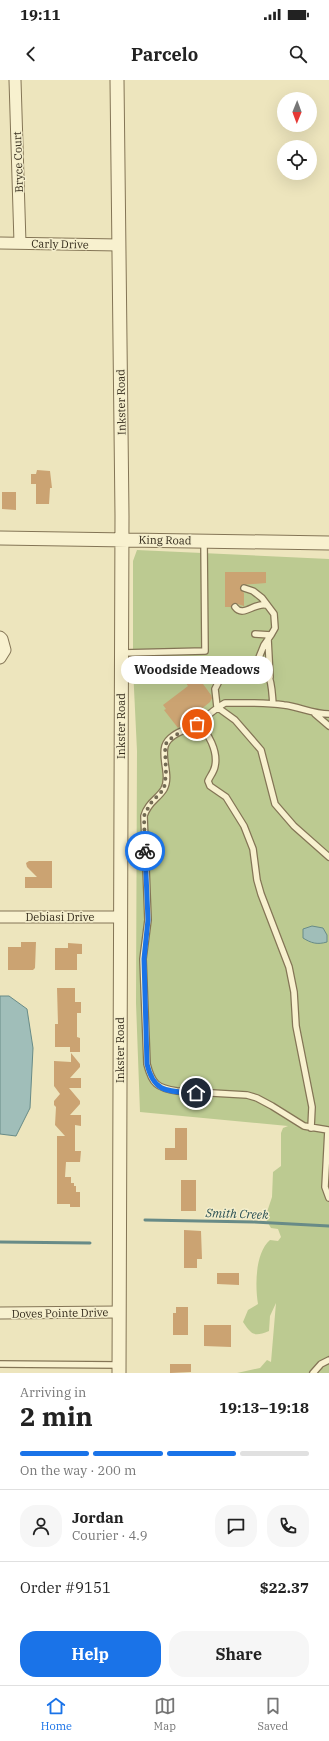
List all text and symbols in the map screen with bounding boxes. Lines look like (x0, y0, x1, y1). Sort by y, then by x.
text: 19:11 (20, 5, 61, 24)
icon: back (20, 43, 42, 65)
text: Parcelo (131, 43, 198, 66)
icon: search (287, 43, 309, 65)
north arrow (277, 92, 317, 132)
map controls (277, 92, 317, 180)
street label: Bryce Court (10, 131, 26, 193)
button: locate (277, 140, 317, 180)
street label: Carly Drive (31, 237, 89, 252)
street label: Inkster Road (113, 369, 129, 435)
street label: King Road (138, 533, 192, 547)
callout: Woodside Meadows (121, 656, 273, 684)
text: Woodside Meadows (134, 661, 260, 678)
street label: Inkster Road (114, 693, 128, 759)
pin (180, 707, 214, 741)
icon: bag (186, 713, 208, 735)
courier (125, 831, 165, 871)
icon: bike (134, 840, 156, 862)
street label: Debiasi Drive (26, 910, 95, 924)
street label: Inkster Road (113, 1017, 127, 1083)
pin (179, 1076, 213, 1110)
icon: home (185, 1082, 207, 1104)
water label: Smith Creek (204, 1205, 269, 1222)
street label: Doves Pointe Drive (11, 1305, 109, 1321)
text: Arriving in (20, 1384, 86, 1401)
text: 19:13–19:18 (219, 1398, 309, 1417)
text: 2 min (20, 1399, 93, 1433)
text: On the way · 200 m (20, 1462, 136, 1479)
button: person (20, 1505, 62, 1547)
button: chat (215, 1505, 257, 1547)
button: phone (267, 1505, 309, 1547)
text: Jordan (72, 1508, 124, 1527)
text: Courier · 4.9 (72, 1527, 148, 1544)
text: Order #9151 (20, 1578, 111, 1597)
text: $22.37 (260, 1578, 309, 1597)
button: Help (20, 1631, 161, 1677)
button: Share (169, 1631, 309, 1677)
tab: Home (41, 1695, 72, 1733)
tab: Map (154, 1695, 176, 1733)
tab: Saved (257, 1695, 288, 1733)

